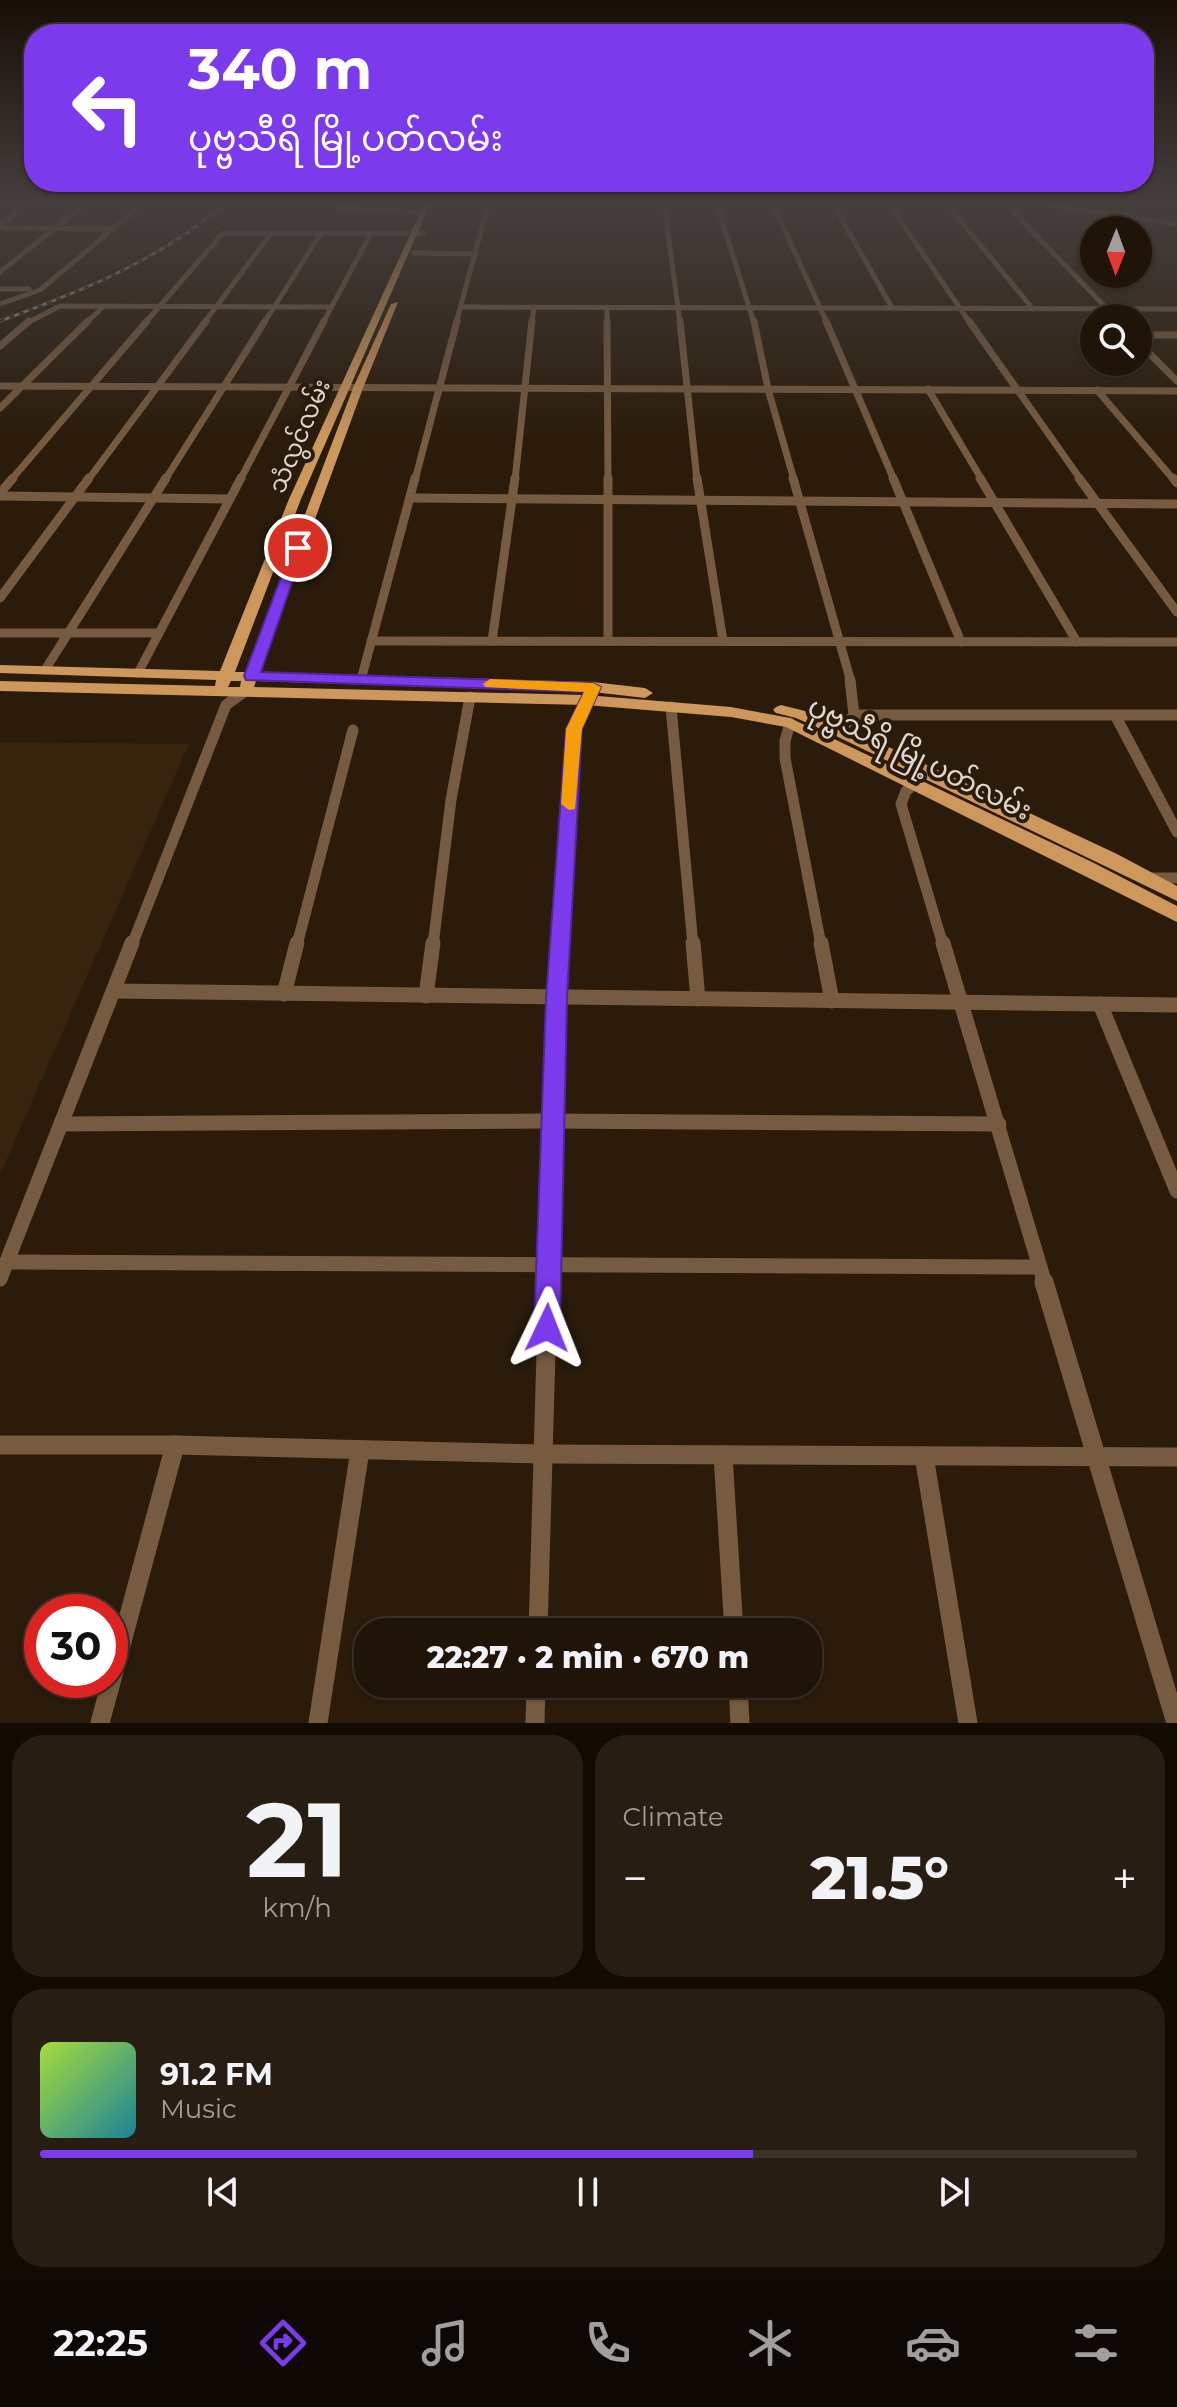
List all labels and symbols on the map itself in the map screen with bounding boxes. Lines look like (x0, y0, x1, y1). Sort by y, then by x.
north arrow (1080, 216, 1152, 288)
street label: သံလွင်လမ်း (261, 374, 340, 499)
pin (264, 514, 332, 582)
street label: ပုဗ္ဗသီရိ မြို့ပတ်လမ်း (799, 688, 1038, 833)
position arrow (505, 1286, 589, 1370)
speed limit sign: 30 (24, 1594, 128, 1698)

